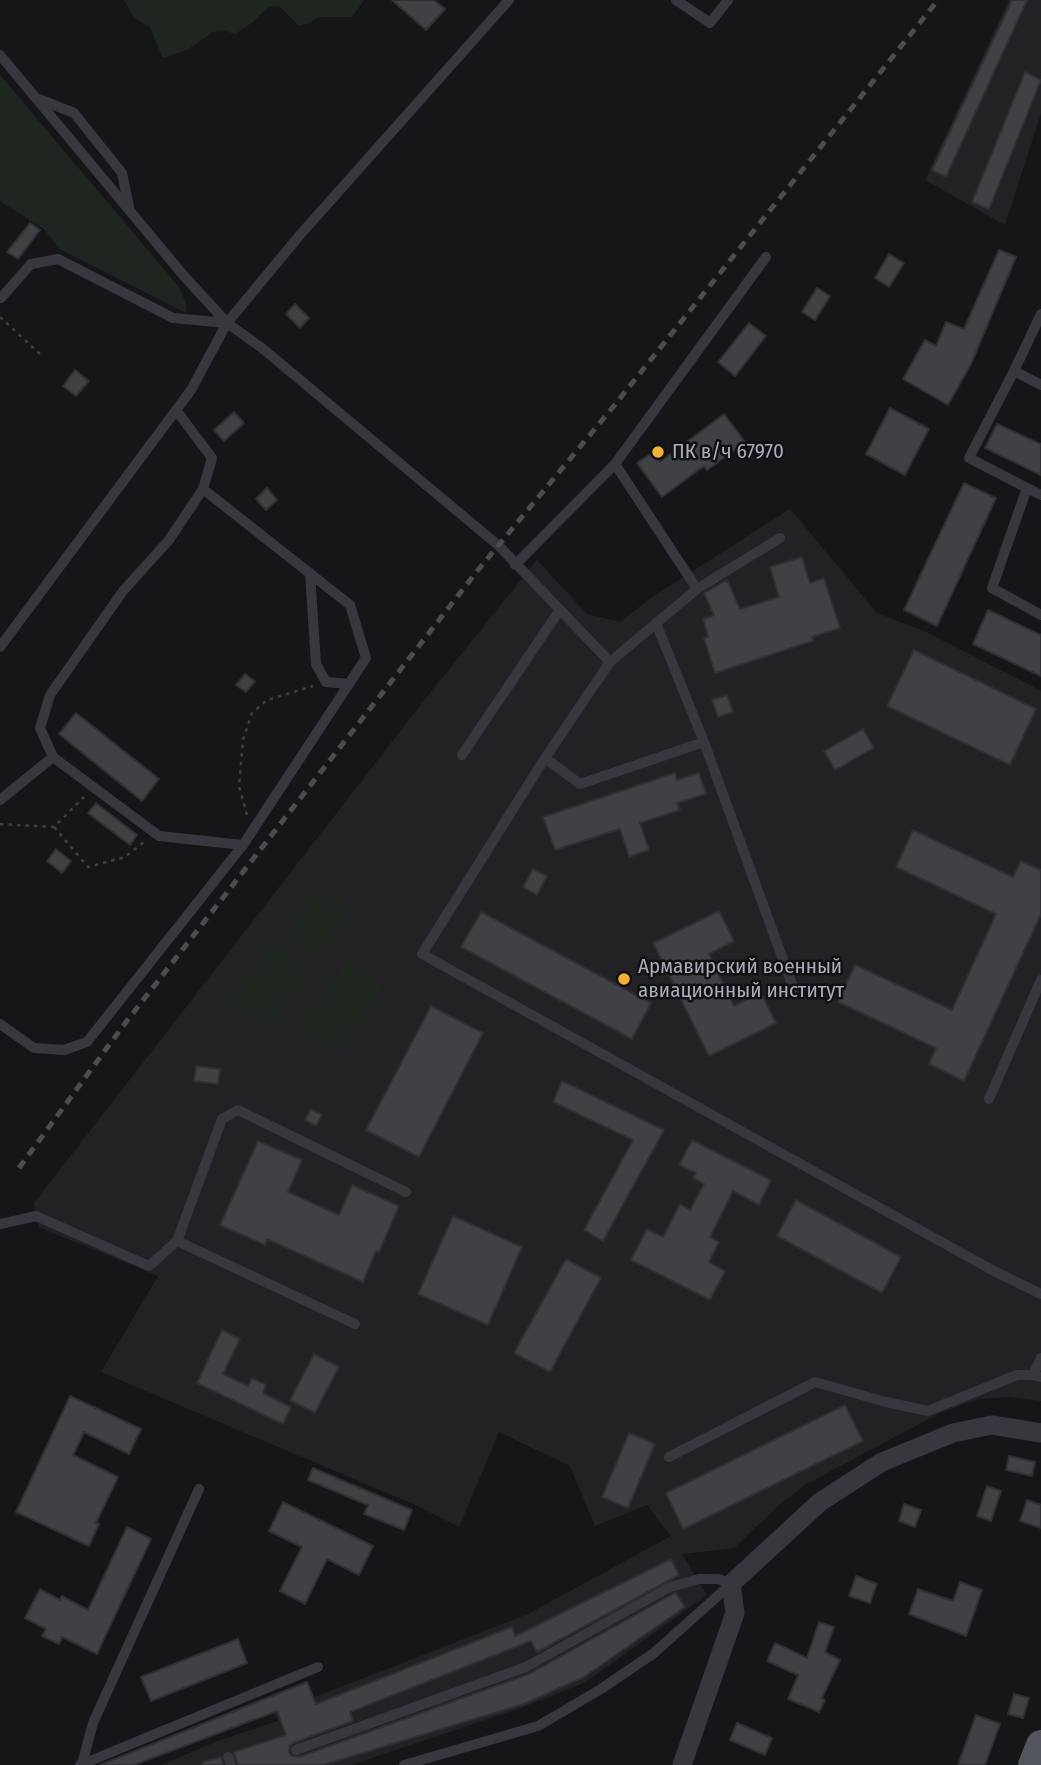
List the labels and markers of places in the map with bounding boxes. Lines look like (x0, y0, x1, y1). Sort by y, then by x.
place label: ПК в/ч 67970 (672, 439, 784, 465)
marker: ПК в/ч 67970 (650, 444, 666, 460)
place label: Армавирский военный авиационный институт (638, 954, 844, 1004)
marker: Армавирский военный авиационный институт (616, 971, 632, 987)

